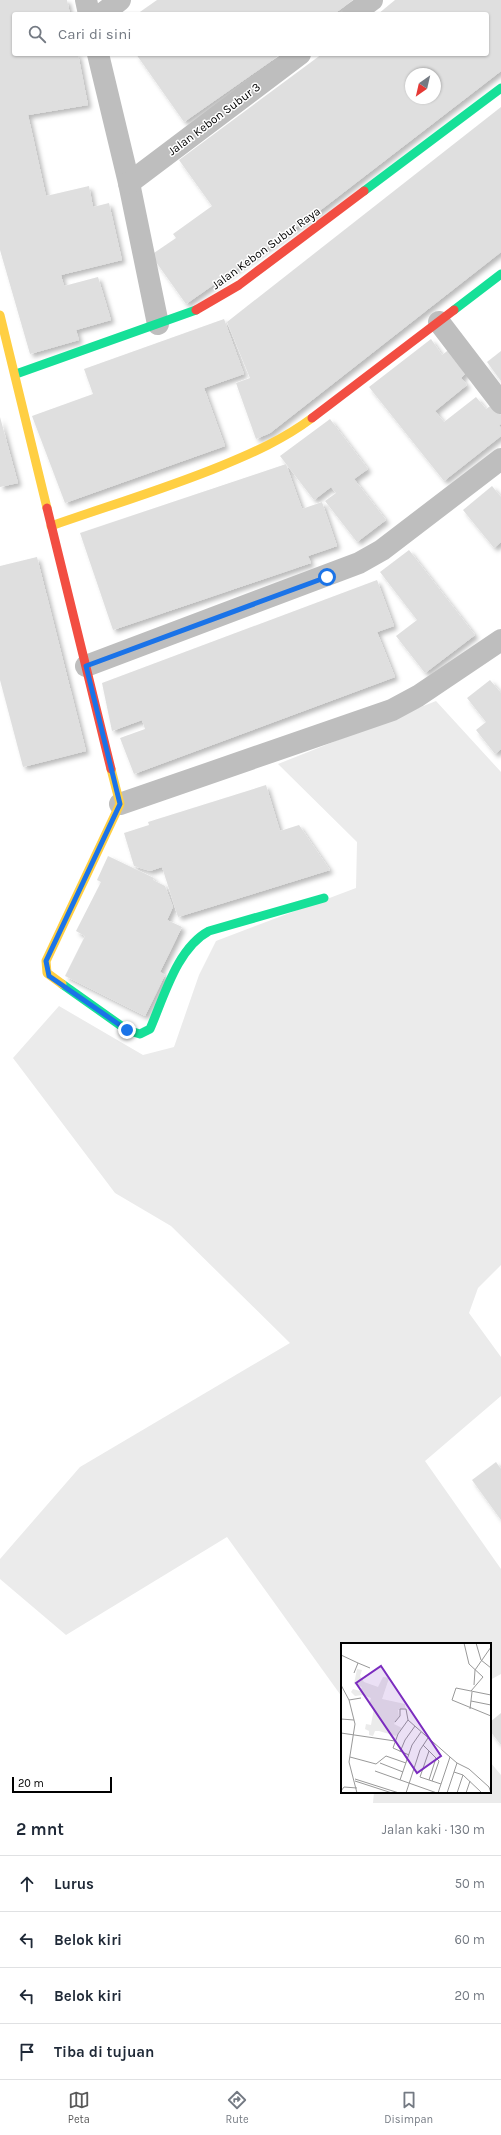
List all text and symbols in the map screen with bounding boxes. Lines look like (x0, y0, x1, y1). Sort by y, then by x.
search box (12, 12, 489, 56)
icon: search (26, 23, 48, 45)
text: Cari di sini (58, 25, 132, 43)
north arrow (405, 68, 441, 104)
street label: Jalan Kebon Subur 3 (165, 80, 263, 158)
street label: Jalan Kebon Subur Raya (209, 204, 323, 292)
route start (318, 568, 336, 586)
route end (118, 1021, 136, 1039)
inset map (341, 1643, 491, 1793)
scale bar (12, 1775, 112, 1794)
text: 20 m (18, 1777, 44, 1790)
text: 2 mnt (16, 1819, 64, 1839)
text: Jalan kaki · 130 m (382, 1822, 485, 1837)
icon: ahead (16, 1873, 38, 1895)
text: Lurus (54, 1875, 94, 1893)
text: 50 m (455, 1876, 485, 1891)
icon: left (16, 1929, 38, 1951)
text: Belok kiri (54, 1931, 122, 1949)
text: 60 m (455, 1932, 485, 1947)
icon: left (16, 1985, 38, 2007)
text: Belok kiri (54, 1987, 122, 2005)
text: 20 m (455, 1988, 485, 2003)
icon: arrive (16, 2041, 38, 2063)
text: Tiba di tujuan (54, 2043, 154, 2061)
tab: Peta (68, 2089, 90, 2126)
tab: Rute (225, 2089, 249, 2126)
tab: Disimpan (384, 2089, 433, 2126)

